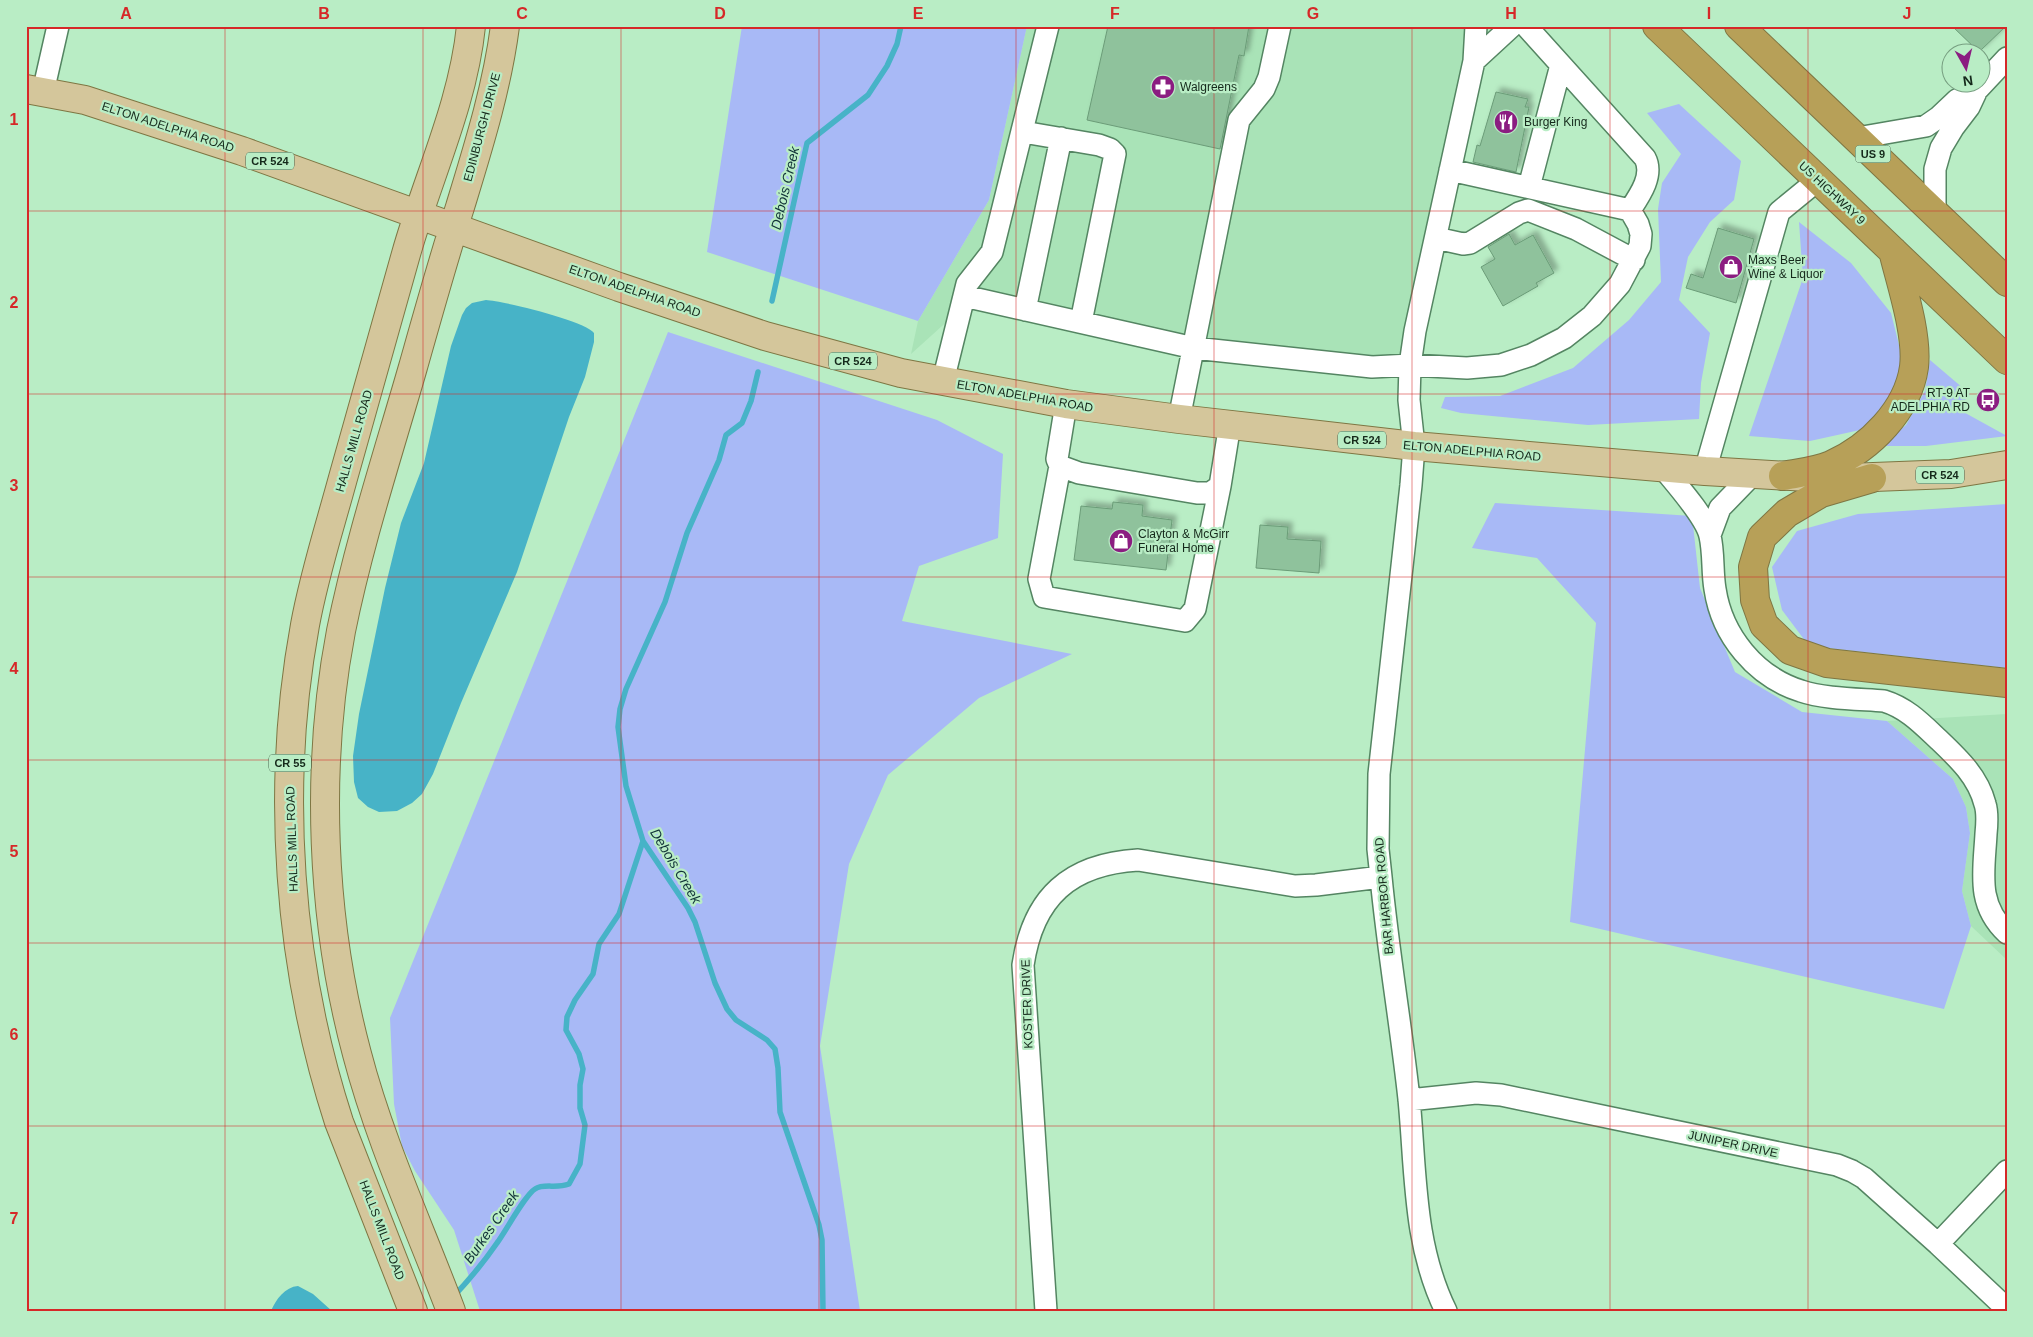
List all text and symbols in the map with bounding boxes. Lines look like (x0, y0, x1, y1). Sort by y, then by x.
text: A (120, 5, 132, 22)
text: B (318, 5, 330, 22)
text: C (516, 5, 528, 22)
text: D (714, 5, 726, 22)
text: E (913, 5, 924, 22)
text: F (1110, 5, 1120, 22)
text: G (1307, 5, 1319, 22)
text: H (1505, 5, 1517, 22)
text: I (1707, 5, 1711, 22)
text: J (1903, 5, 1911, 22)
north arrow (1940, 42, 1990, 92)
street label: EDINBURGH DRIVE (461, 71, 503, 183)
text: N (1962, 72, 1974, 90)
pharmacy icon: Walgreens (1150, 74, 1176, 100)
place label: Walgreens (1180, 80, 1237, 94)
street label: ELTON ADELPHIA ROAD (100, 99, 236, 155)
restaurant icon: Burger King (1493, 109, 1519, 135)
text: 1 (10, 111, 19, 128)
place label: Burger King (1524, 115, 1587, 129)
water label: Debois Creek (768, 144, 803, 231)
road number: US 9 (1856, 146, 1890, 162)
road number: CR 524 (246, 153, 294, 170)
street label: US HIGHWAY 9 (1796, 159, 1868, 228)
place label: Maxs Beer Wine & Liquor (1748, 253, 1823, 281)
shop icon: Maxs Beer Wine & Liquor (1718, 254, 1744, 280)
street label: ELTON ADELPHIA ROAD (567, 262, 703, 320)
text: 2 (10, 294, 19, 311)
road number: CR 524 (829, 352, 877, 370)
street label: ELTON ADELPHIA ROAD (956, 377, 1095, 415)
place label: RT-9 AT ADELPHIA RD (1891, 386, 1971, 414)
bus stop icon: RT-9 AT ADELPHIA RD (1975, 387, 2001, 413)
street label: HALLS MILL ROAD (333, 388, 375, 494)
road number: CR 524 (1338, 432, 1386, 448)
street label: ELTON ADELPHIA ROAD (1403, 438, 1542, 464)
road number: CR 524 (1916, 466, 1964, 484)
text: 3 (10, 477, 19, 494)
place label: Clayton & McGirr Funeral Home (1138, 527, 1229, 555)
shop icon: Clayton & McGirr Funeral Home (1108, 528, 1134, 554)
text: 4 (10, 660, 19, 677)
road number: CR 55 (269, 754, 311, 771)
street label: HALLS MILL ROAD (283, 786, 301, 892)
water label: Debois Creek (647, 826, 705, 907)
street label: BAR HARBOR ROAD (1372, 837, 1396, 955)
text: 5 (10, 843, 19, 860)
street label: KOSTER DRIVE (1018, 959, 1036, 1049)
text: 6 (10, 1026, 19, 1043)
street label: JUNIPER DRIVE (1687, 1128, 1779, 1160)
street label: HALLS MILL ROAD (357, 1178, 408, 1282)
water label: Burkes Creek (460, 1187, 522, 1266)
text: 7 (10, 1210, 19, 1227)

